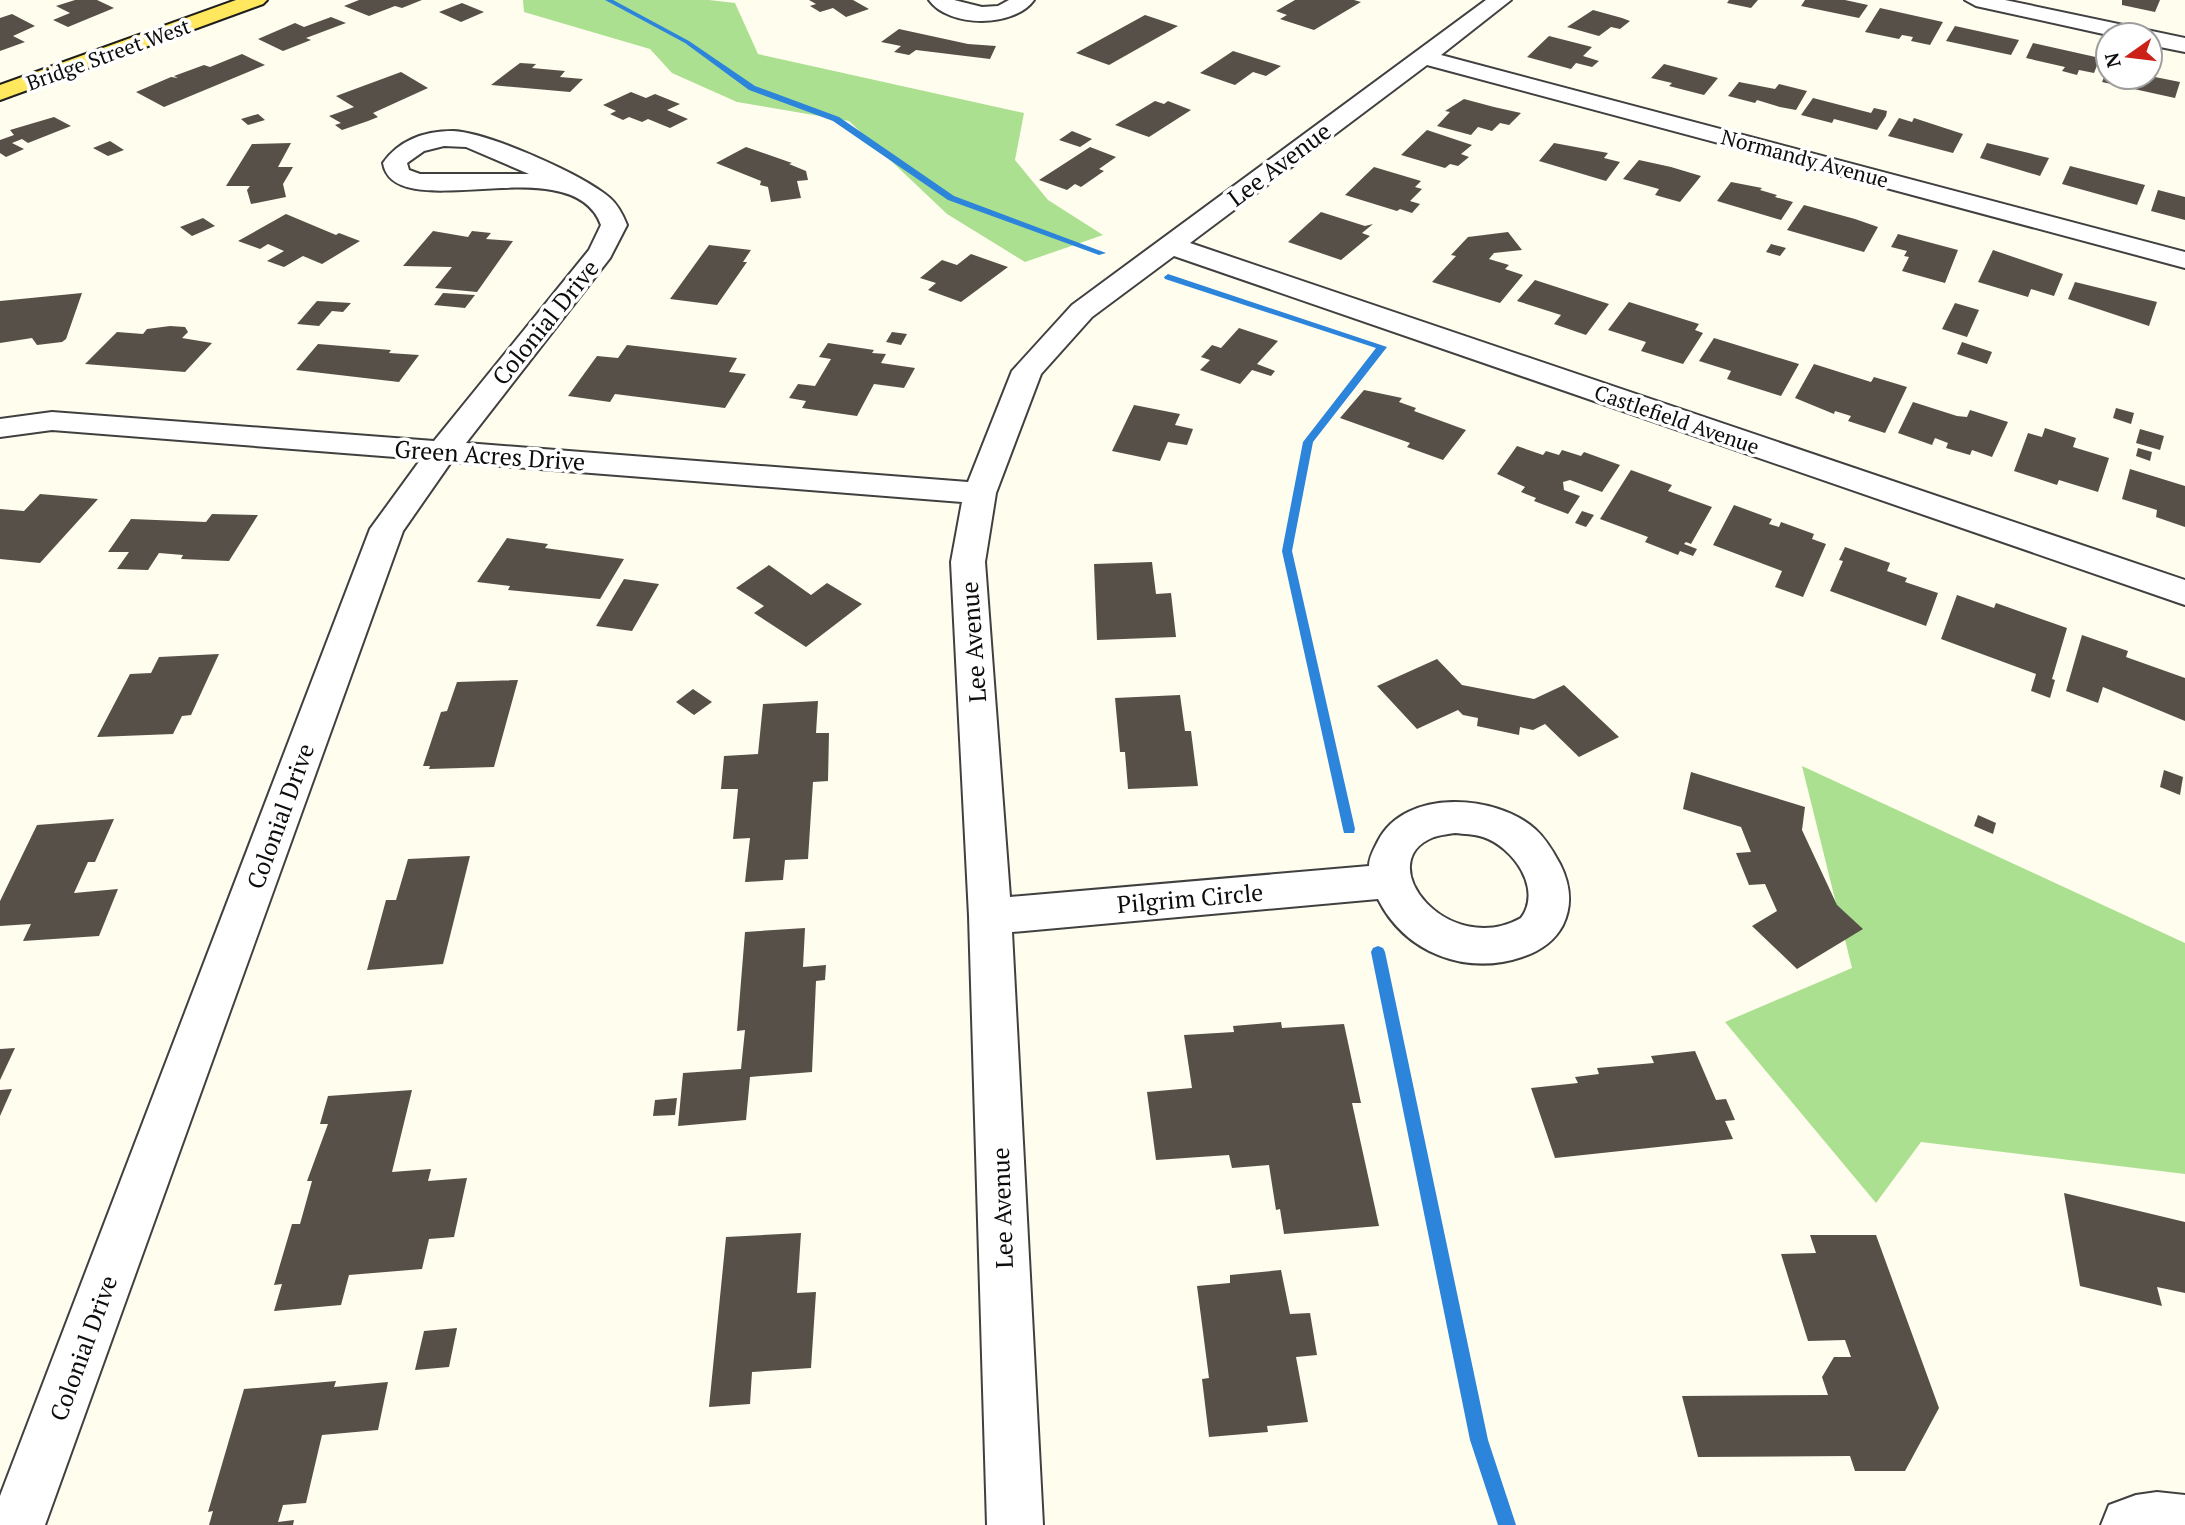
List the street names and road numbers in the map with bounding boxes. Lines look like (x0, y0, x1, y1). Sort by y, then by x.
street label: Bridge Street West (22, 11, 194, 97)
street label: Lee Avenue (1221, 115, 1337, 213)
street label: Normandy Avenue (1718, 122, 1892, 194)
street label: Colonial Drive (485, 253, 605, 391)
street label: Castlefield Avenue (1591, 378, 1763, 460)
street label: Green Acres Drive (394, 432, 586, 478)
street label: Lee Avenue (953, 580, 993, 704)
street label: Colonial Drive (239, 739, 321, 893)
street label: Pilgrim Circle (1116, 876, 1264, 920)
street label: Lee Avenue (984, 1147, 1020, 1269)
street label: Colonial Drive (42, 1271, 124, 1425)

